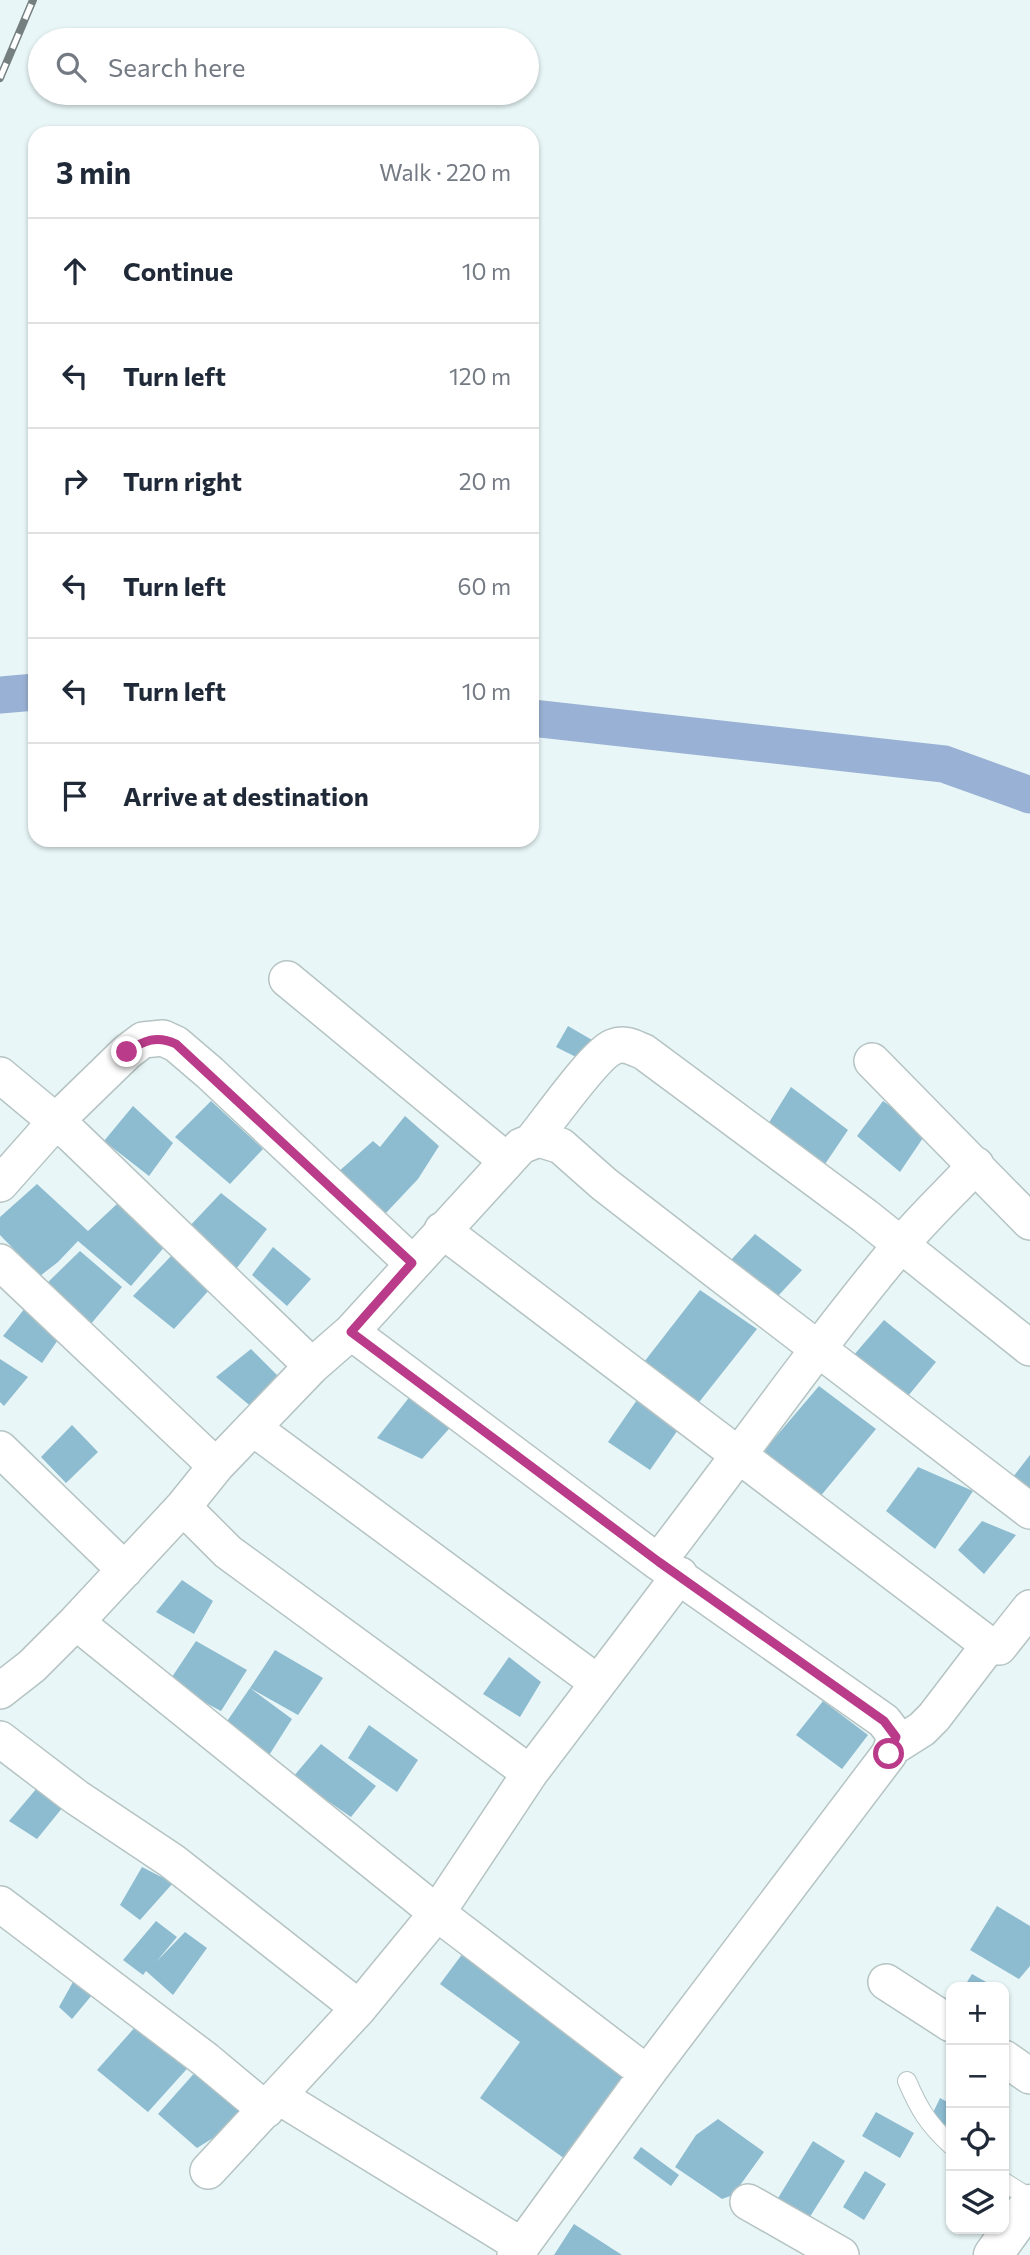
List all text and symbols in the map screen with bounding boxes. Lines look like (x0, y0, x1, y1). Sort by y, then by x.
search box (28, 28, 539, 105)
icon: search (52, 48, 90, 86)
text: Search here (108, 51, 246, 82)
text: 3 min (56, 153, 131, 190)
text: Walk · 220 m (379, 158, 511, 186)
icon: ahead (56, 252, 94, 290)
text: Continue (123, 255, 233, 286)
text: 10 m (462, 257, 511, 285)
icon: left (56, 357, 94, 395)
text: Turn left (123, 360, 226, 391)
text: 120 m (449, 362, 511, 390)
icon: right (56, 462, 94, 500)
text: Turn right (123, 465, 242, 496)
text: 20 m (459, 467, 511, 495)
icon: left (56, 567, 94, 605)
text: Turn left (123, 570, 226, 601)
text: 60 m (458, 572, 511, 600)
icon: left (56, 672, 94, 710)
text: Turn left (123, 675, 226, 706)
text: 10 m (462, 677, 511, 705)
icon: arrive (56, 777, 94, 815)
text: Arrive at destination (123, 780, 369, 811)
route end (111, 1036, 142, 1067)
route start (873, 1738, 904, 1769)
map controls (946, 1982, 1009, 2234)
button: + (946, 1982, 1009, 2045)
button: − (946, 2045, 1009, 2108)
button: locate (946, 2108, 1009, 2171)
button: layers (946, 2171, 1009, 2234)

